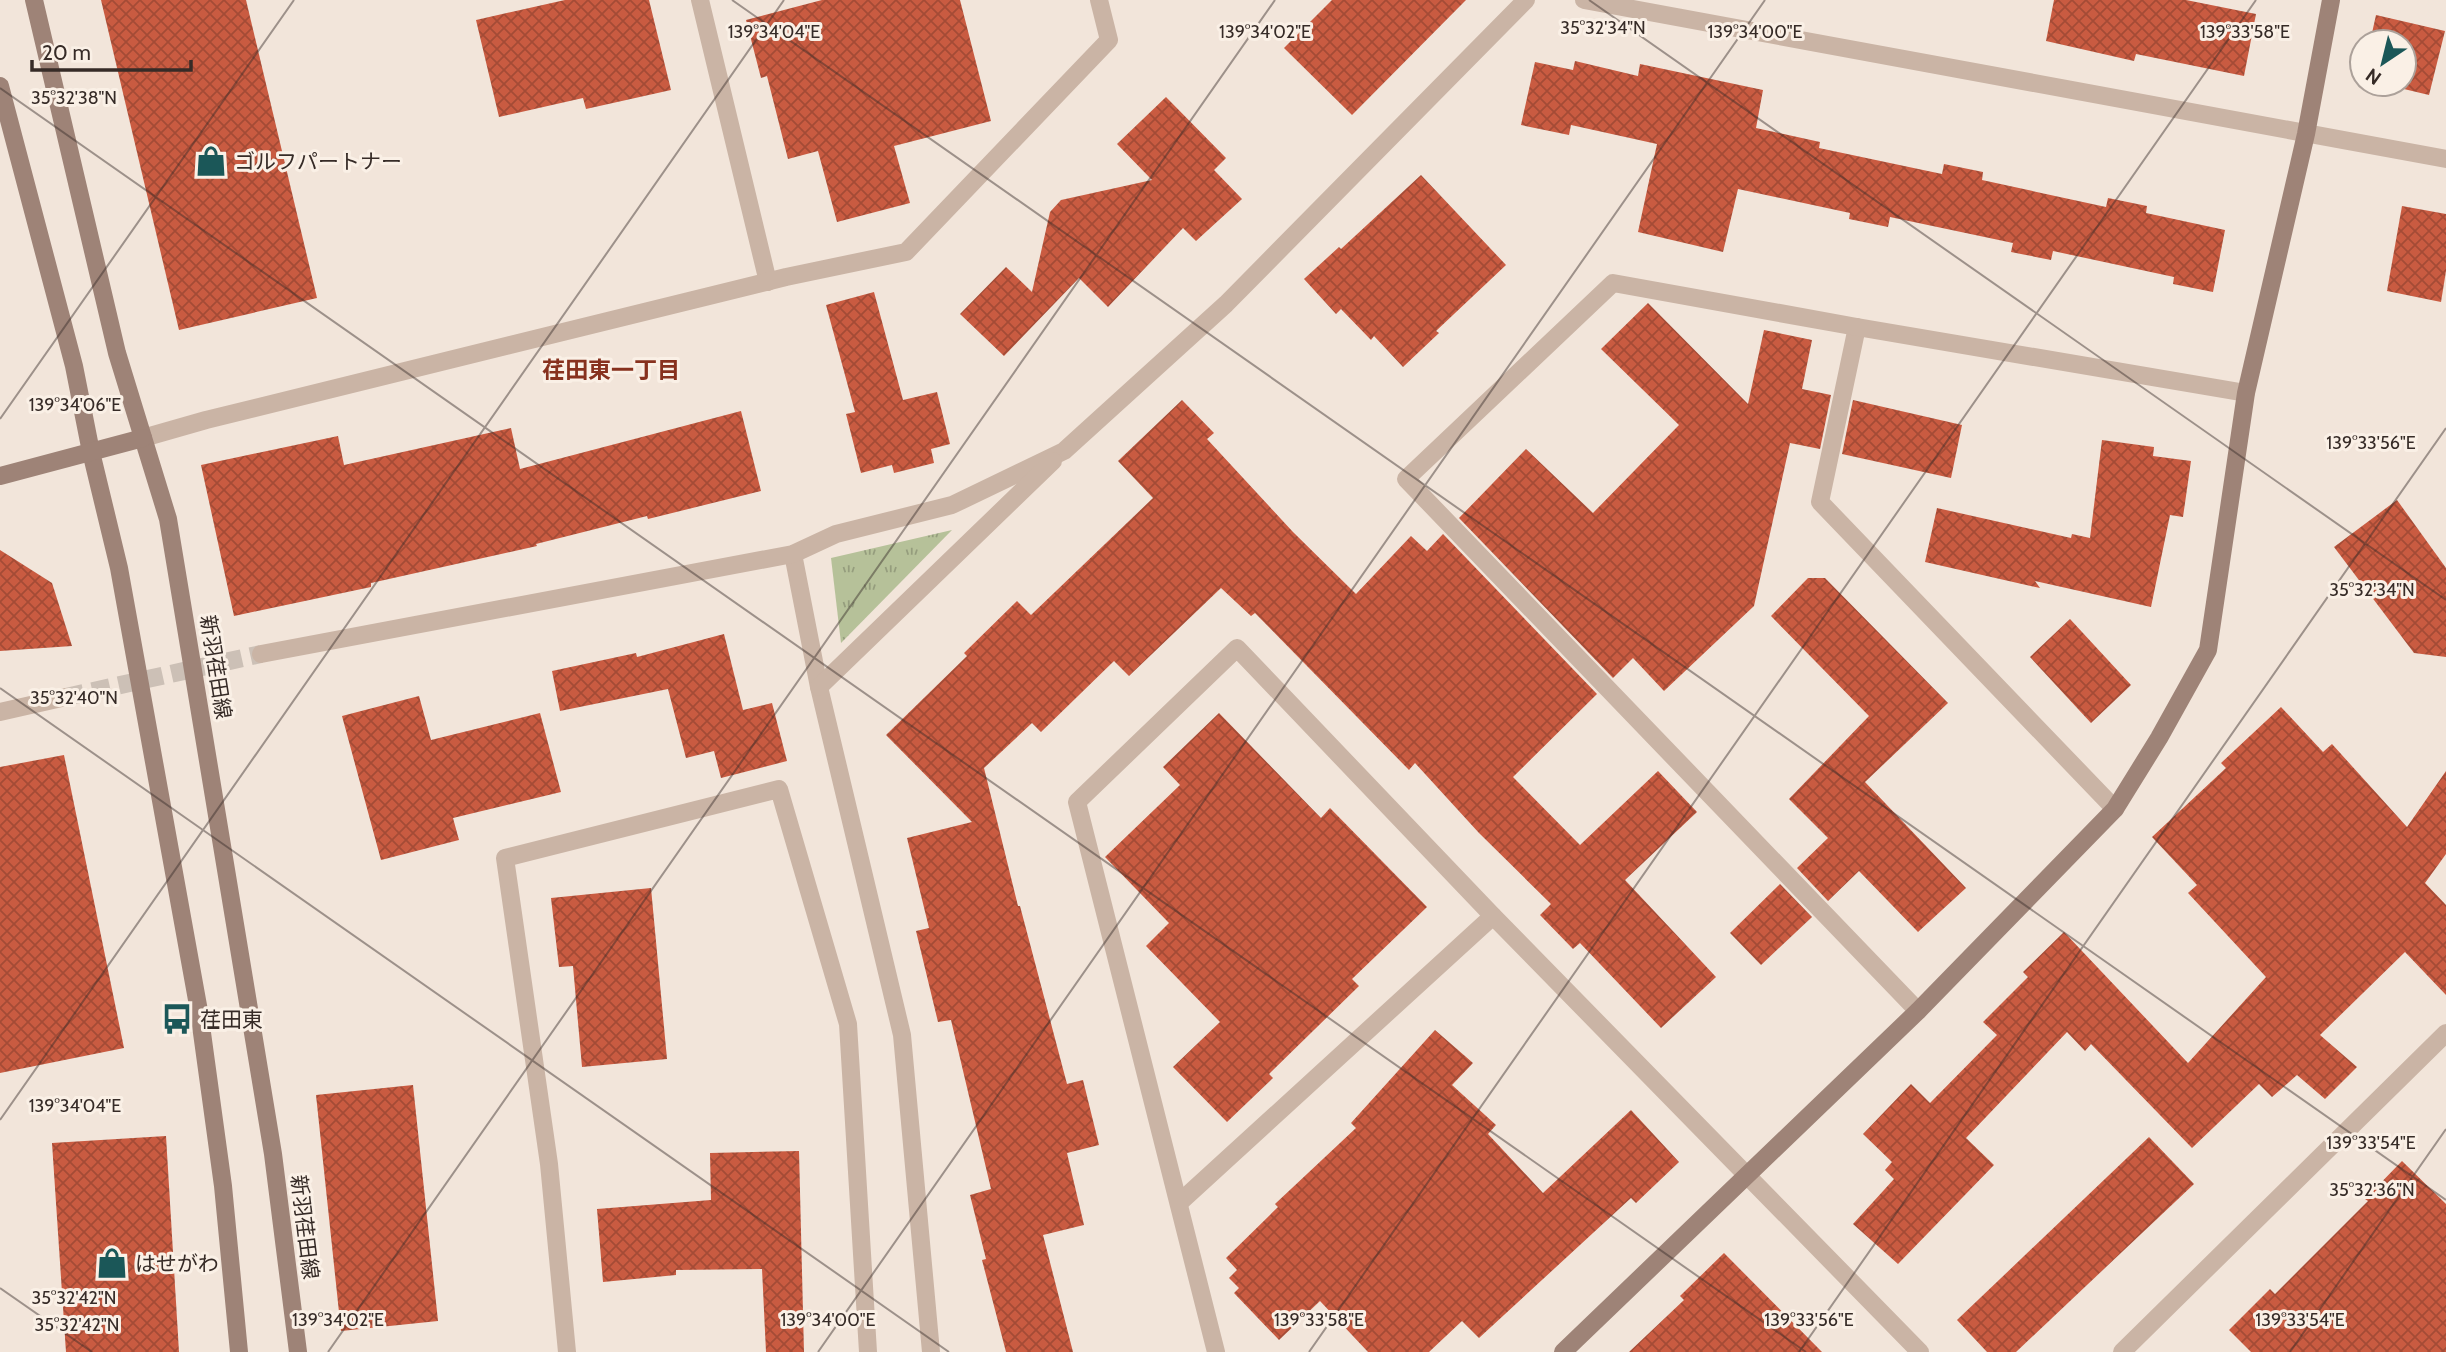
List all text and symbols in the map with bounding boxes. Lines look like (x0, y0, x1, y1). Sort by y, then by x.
text: 35°32'34"N (1560, 17, 1646, 39)
text: 139°34'04"E (728, 21, 820, 43)
text: 139°34'02"E (1219, 21, 1311, 43)
text: 139°34'00"E (1708, 21, 1803, 43)
text: 139°33'58"E (2200, 21, 2290, 43)
scale bar (32, 28, 191, 72)
north arrow (2348, 28, 2418, 98)
text: 20 m (42, 40, 91, 65)
text: N (2361, 63, 2386, 90)
text: 35°32'38"N (31, 87, 117, 109)
shop icon: ゴルフパートナー (194, 144, 228, 178)
place label: ゴルフパートナー (234, 149, 402, 174)
district label: 荏田東一丁目 (542, 356, 680, 384)
text: 139°34'06"E (29, 394, 121, 416)
text: 139°33'56"E (2326, 432, 2416, 454)
text: 35°32'34"N (2329, 579, 2415, 601)
street label: 新羽荏田線 (195, 613, 237, 721)
text: 35°32'40"N (30, 687, 118, 709)
bus stop icon: 荏田東 (160, 1002, 194, 1036)
place label: 荏田東 (200, 1007, 263, 1032)
text: 139°34'04"E (29, 1095, 121, 1117)
text: 139°33'54"E (2326, 1132, 2416, 1154)
street label: 新羽荏田線 (286, 1173, 324, 1281)
text: 35°32'36"N (2329, 1179, 2415, 1201)
shop icon: はせがわ (95, 1246, 129, 1280)
place label: はせがわ (135, 1251, 219, 1276)
text: 35°32'42"N (32, 1287, 116, 1309)
text: 139°34'02"E (292, 1309, 384, 1331)
text: 139°34'00"E (781, 1309, 876, 1331)
text: 139°33'58"E (1274, 1309, 1364, 1331)
text: 139°33'56"E (1764, 1309, 1854, 1331)
text: 139°33'54"E (2255, 1309, 2345, 1331)
text: 35°32'42"N (35, 1314, 119, 1336)

